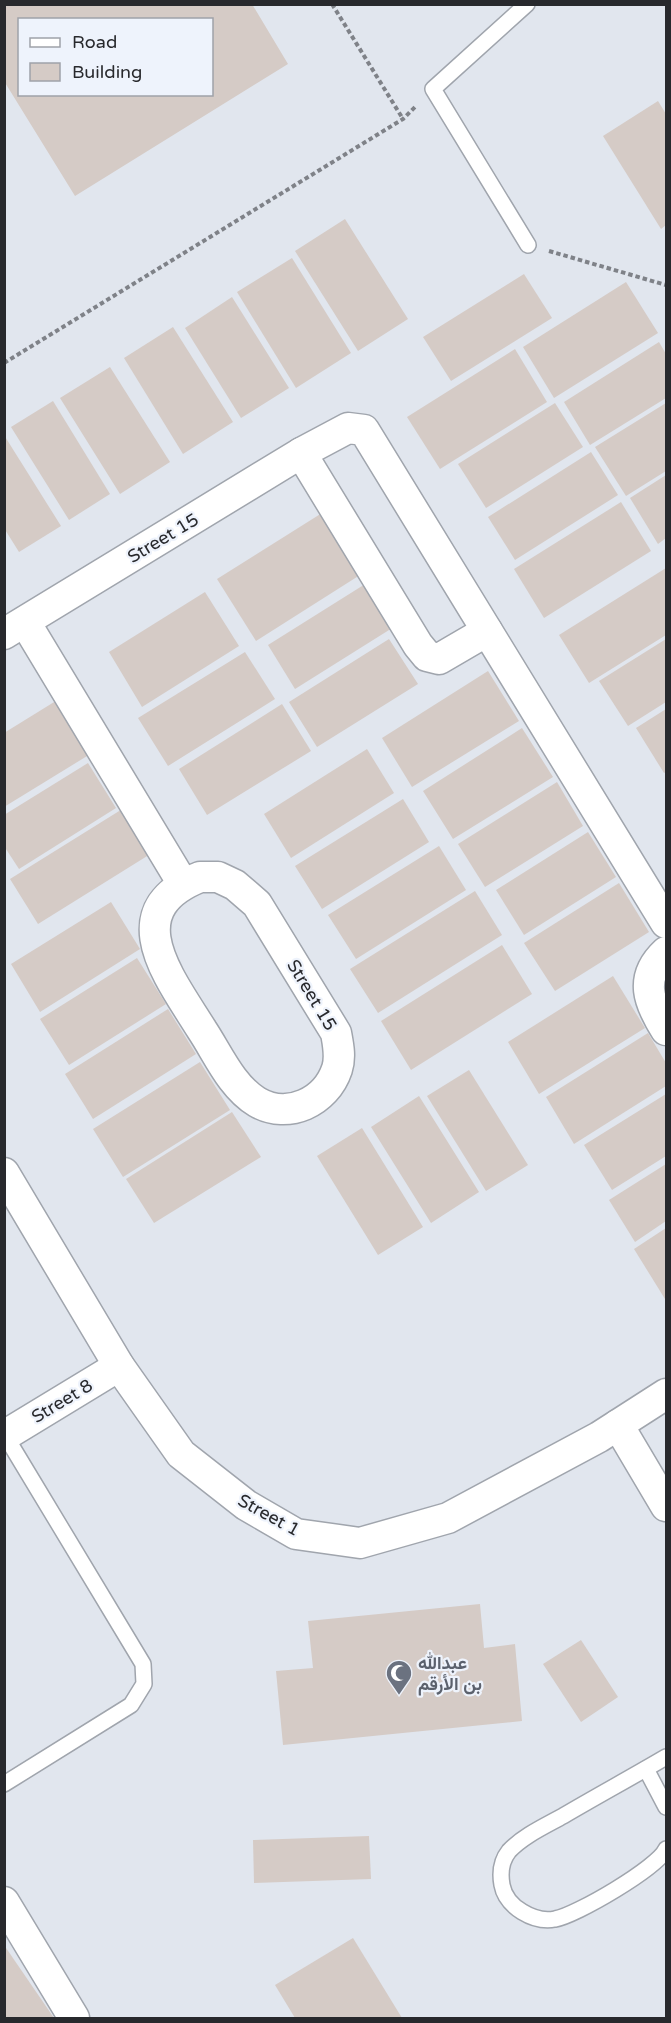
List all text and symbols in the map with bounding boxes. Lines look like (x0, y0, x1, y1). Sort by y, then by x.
legend (18, 18, 213, 96)
text: Road (72, 31, 117, 53)
text: Building (72, 61, 142, 83)
street label: Street 15 (124, 508, 202, 568)
street label: Street 15 (282, 956, 342, 1034)
street label: Street 8 (27, 1374, 97, 1428)
street label: Street 1 (234, 1489, 304, 1541)
place label: عبدالله بن الأرقم (418, 1652, 482, 1696)
mosque icon: عبدالله بن الأرقم (384, 1658, 414, 1696)

